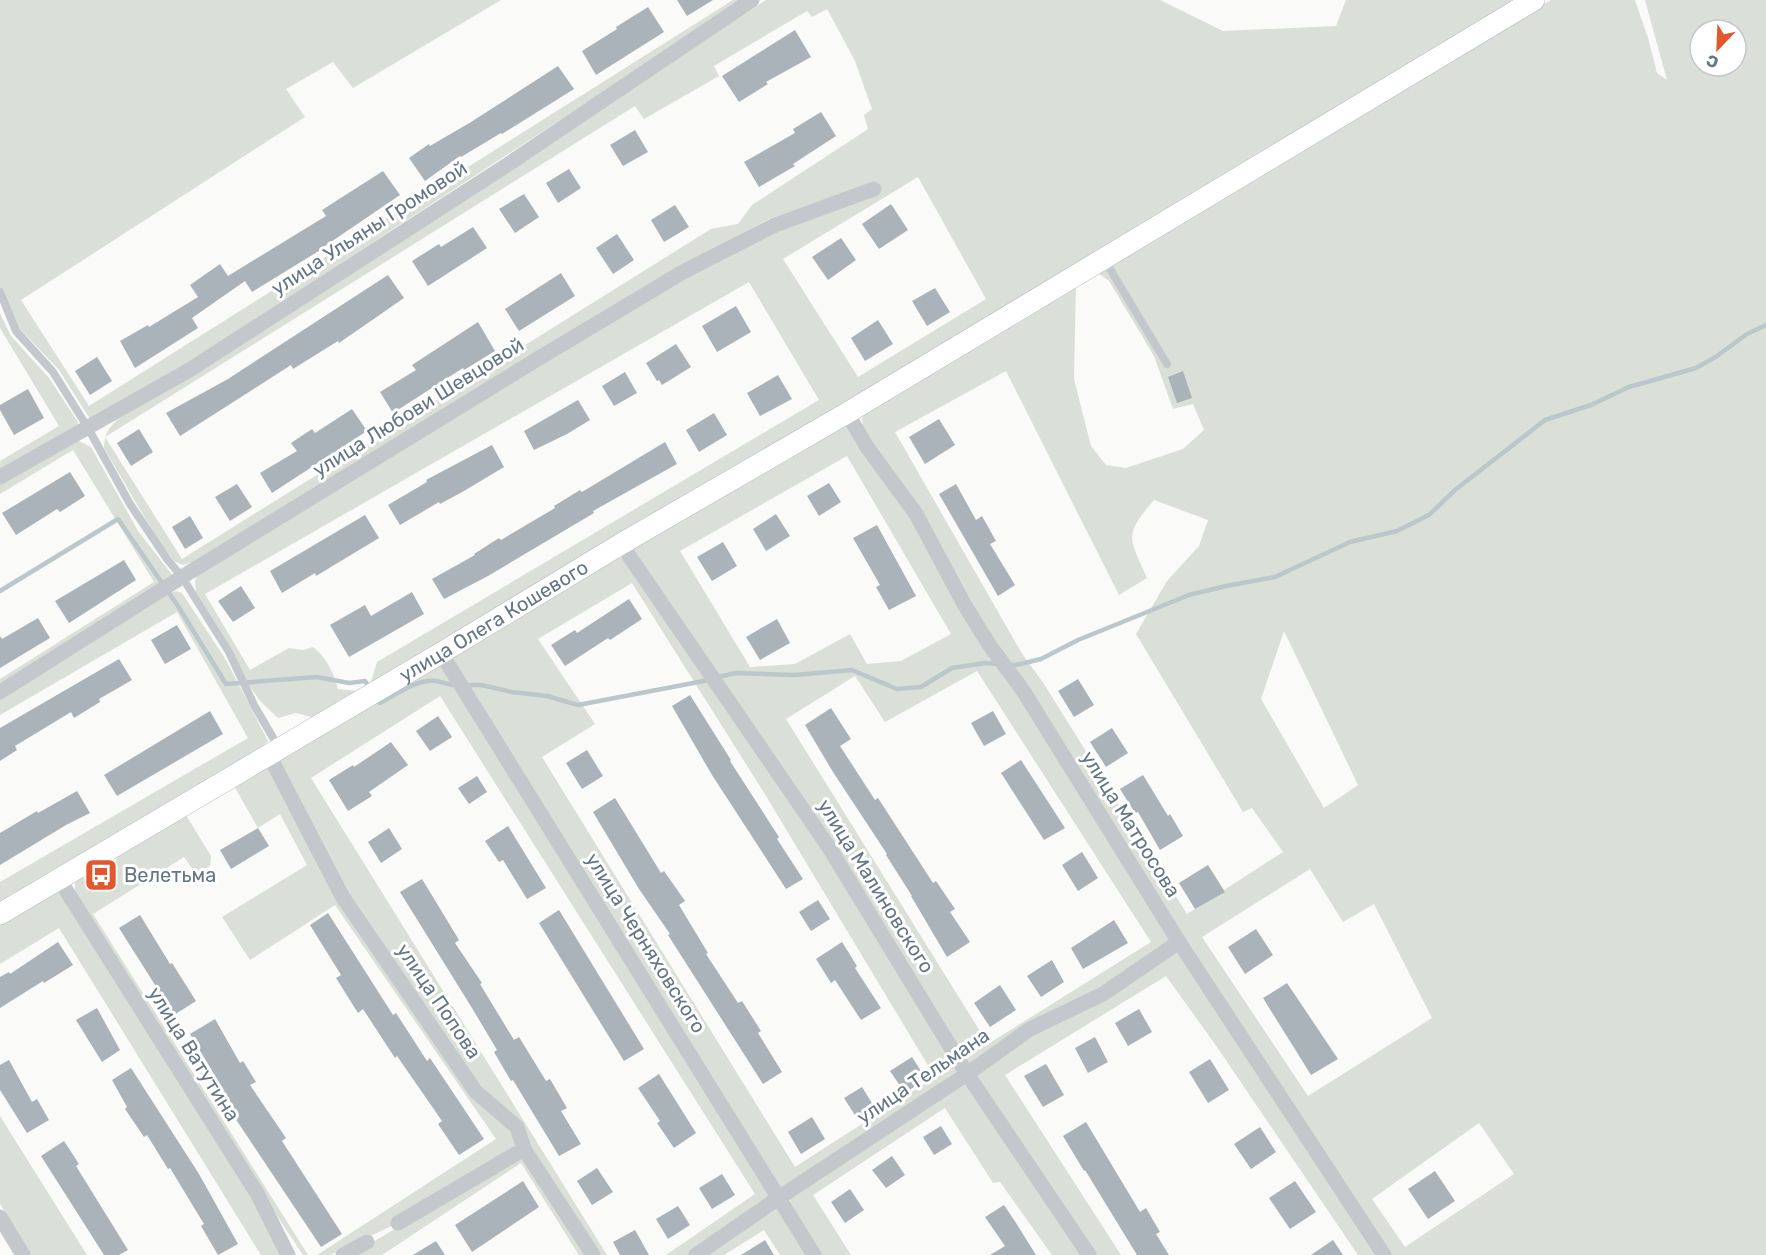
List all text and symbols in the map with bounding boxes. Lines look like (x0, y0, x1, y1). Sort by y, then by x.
north arrow (1688, 18, 1748, 78)
text: С (1703, 50, 1721, 72)
street label: улица Ульяны Громовой (267, 156, 471, 300)
street label: улица Любови Шевцовой (308, 332, 528, 482)
street label: улица Олега Кошевого (395, 555, 592, 687)
street label: улица Матросова (1076, 747, 1186, 901)
street label: улица Малиновского (813, 795, 939, 977)
street label: улица Черняховского (581, 849, 711, 1037)
bus stop icon: Велетьма (83, 857, 119, 893)
place label: Велетьма (124, 863, 216, 887)
street label: улица Попова (392, 939, 486, 1063)
street label: улица Ватутина (143, 982, 245, 1126)
street label: улица Тельмана (852, 1023, 994, 1129)

